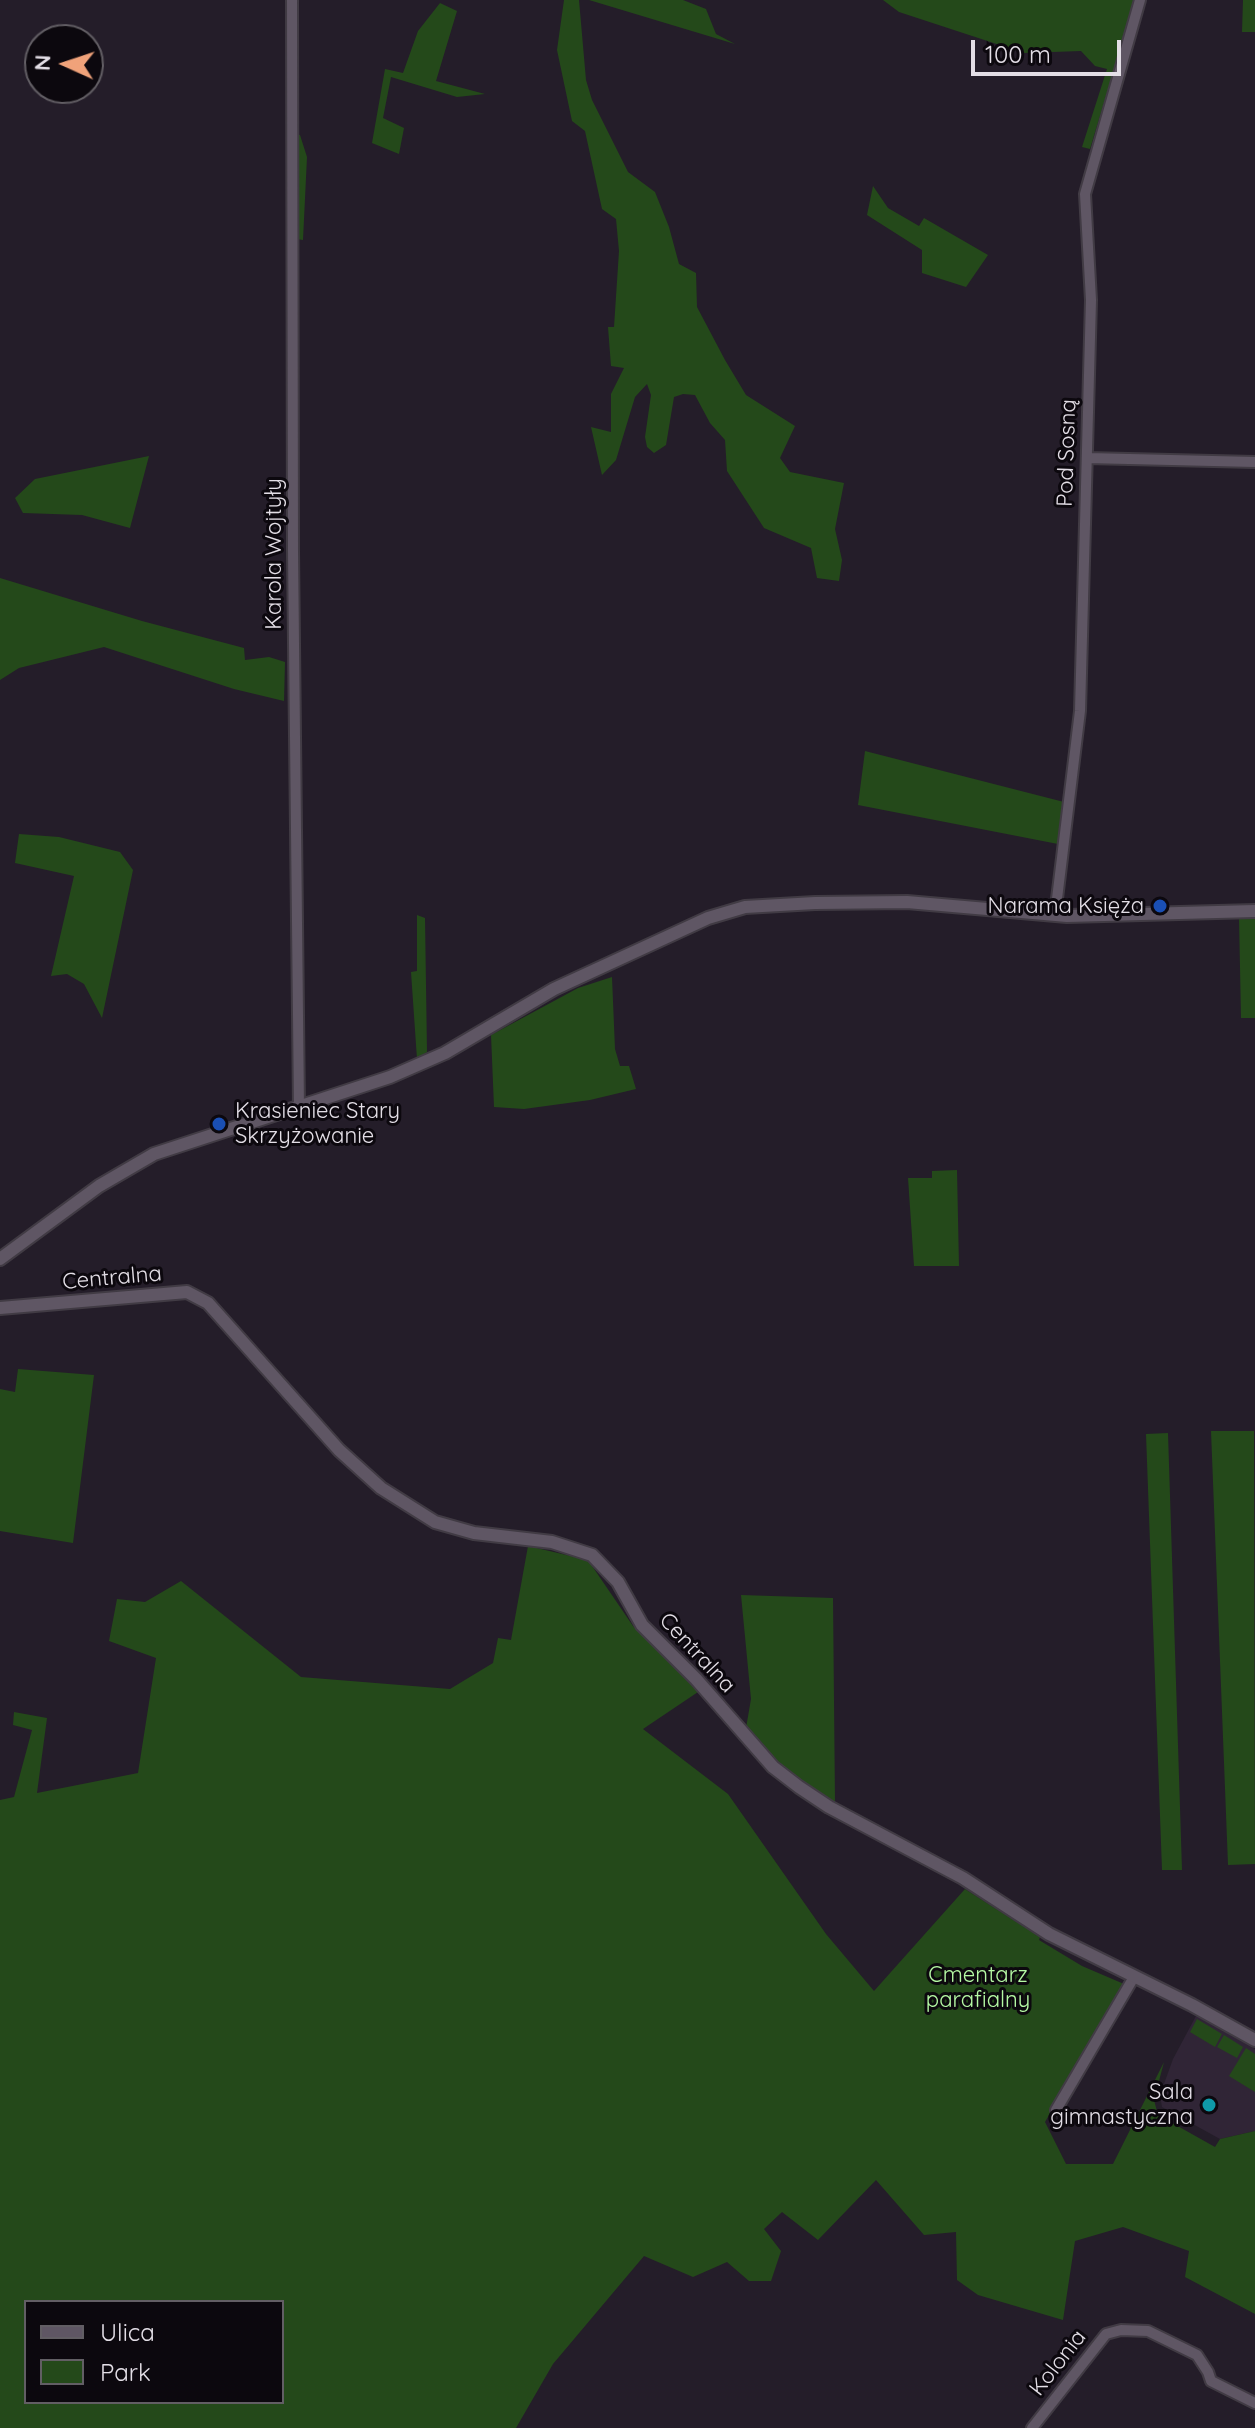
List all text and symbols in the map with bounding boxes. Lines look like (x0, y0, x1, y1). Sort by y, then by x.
north arrow (24, 24, 104, 104)
scale bar (975, 24, 1125, 74)
text: 100 m (985, 39, 1051, 69)
text: N (28, 54, 56, 72)
street label: Pod Sosną (1052, 399, 1082, 507)
street label: Karola Wojtyły (261, 478, 287, 630)
place label: Narama Księża (988, 893, 1144, 919)
marker: Narama Księża (1151, 897, 1169, 915)
place label: Krasieniec Stary Skrzyżowanie (235, 1098, 400, 1150)
marker: Krasieniec Stary Skrzyżowanie (210, 1115, 228, 1133)
street label: Centralna (61, 1261, 163, 1295)
street label: Centralna (653, 1608, 741, 1698)
park label: Cmentarz parafialny (926, 1962, 1030, 2014)
place label: Sala gimnastyczna (1050, 2079, 1193, 2130)
marker: Sala gimnastyczna (1200, 2096, 1218, 2114)
legend (24, 2300, 284, 2404)
text: Ulica (100, 2317, 155, 2347)
street label: Kolonia (1024, 2325, 1092, 2401)
text: Park (100, 2357, 151, 2387)

